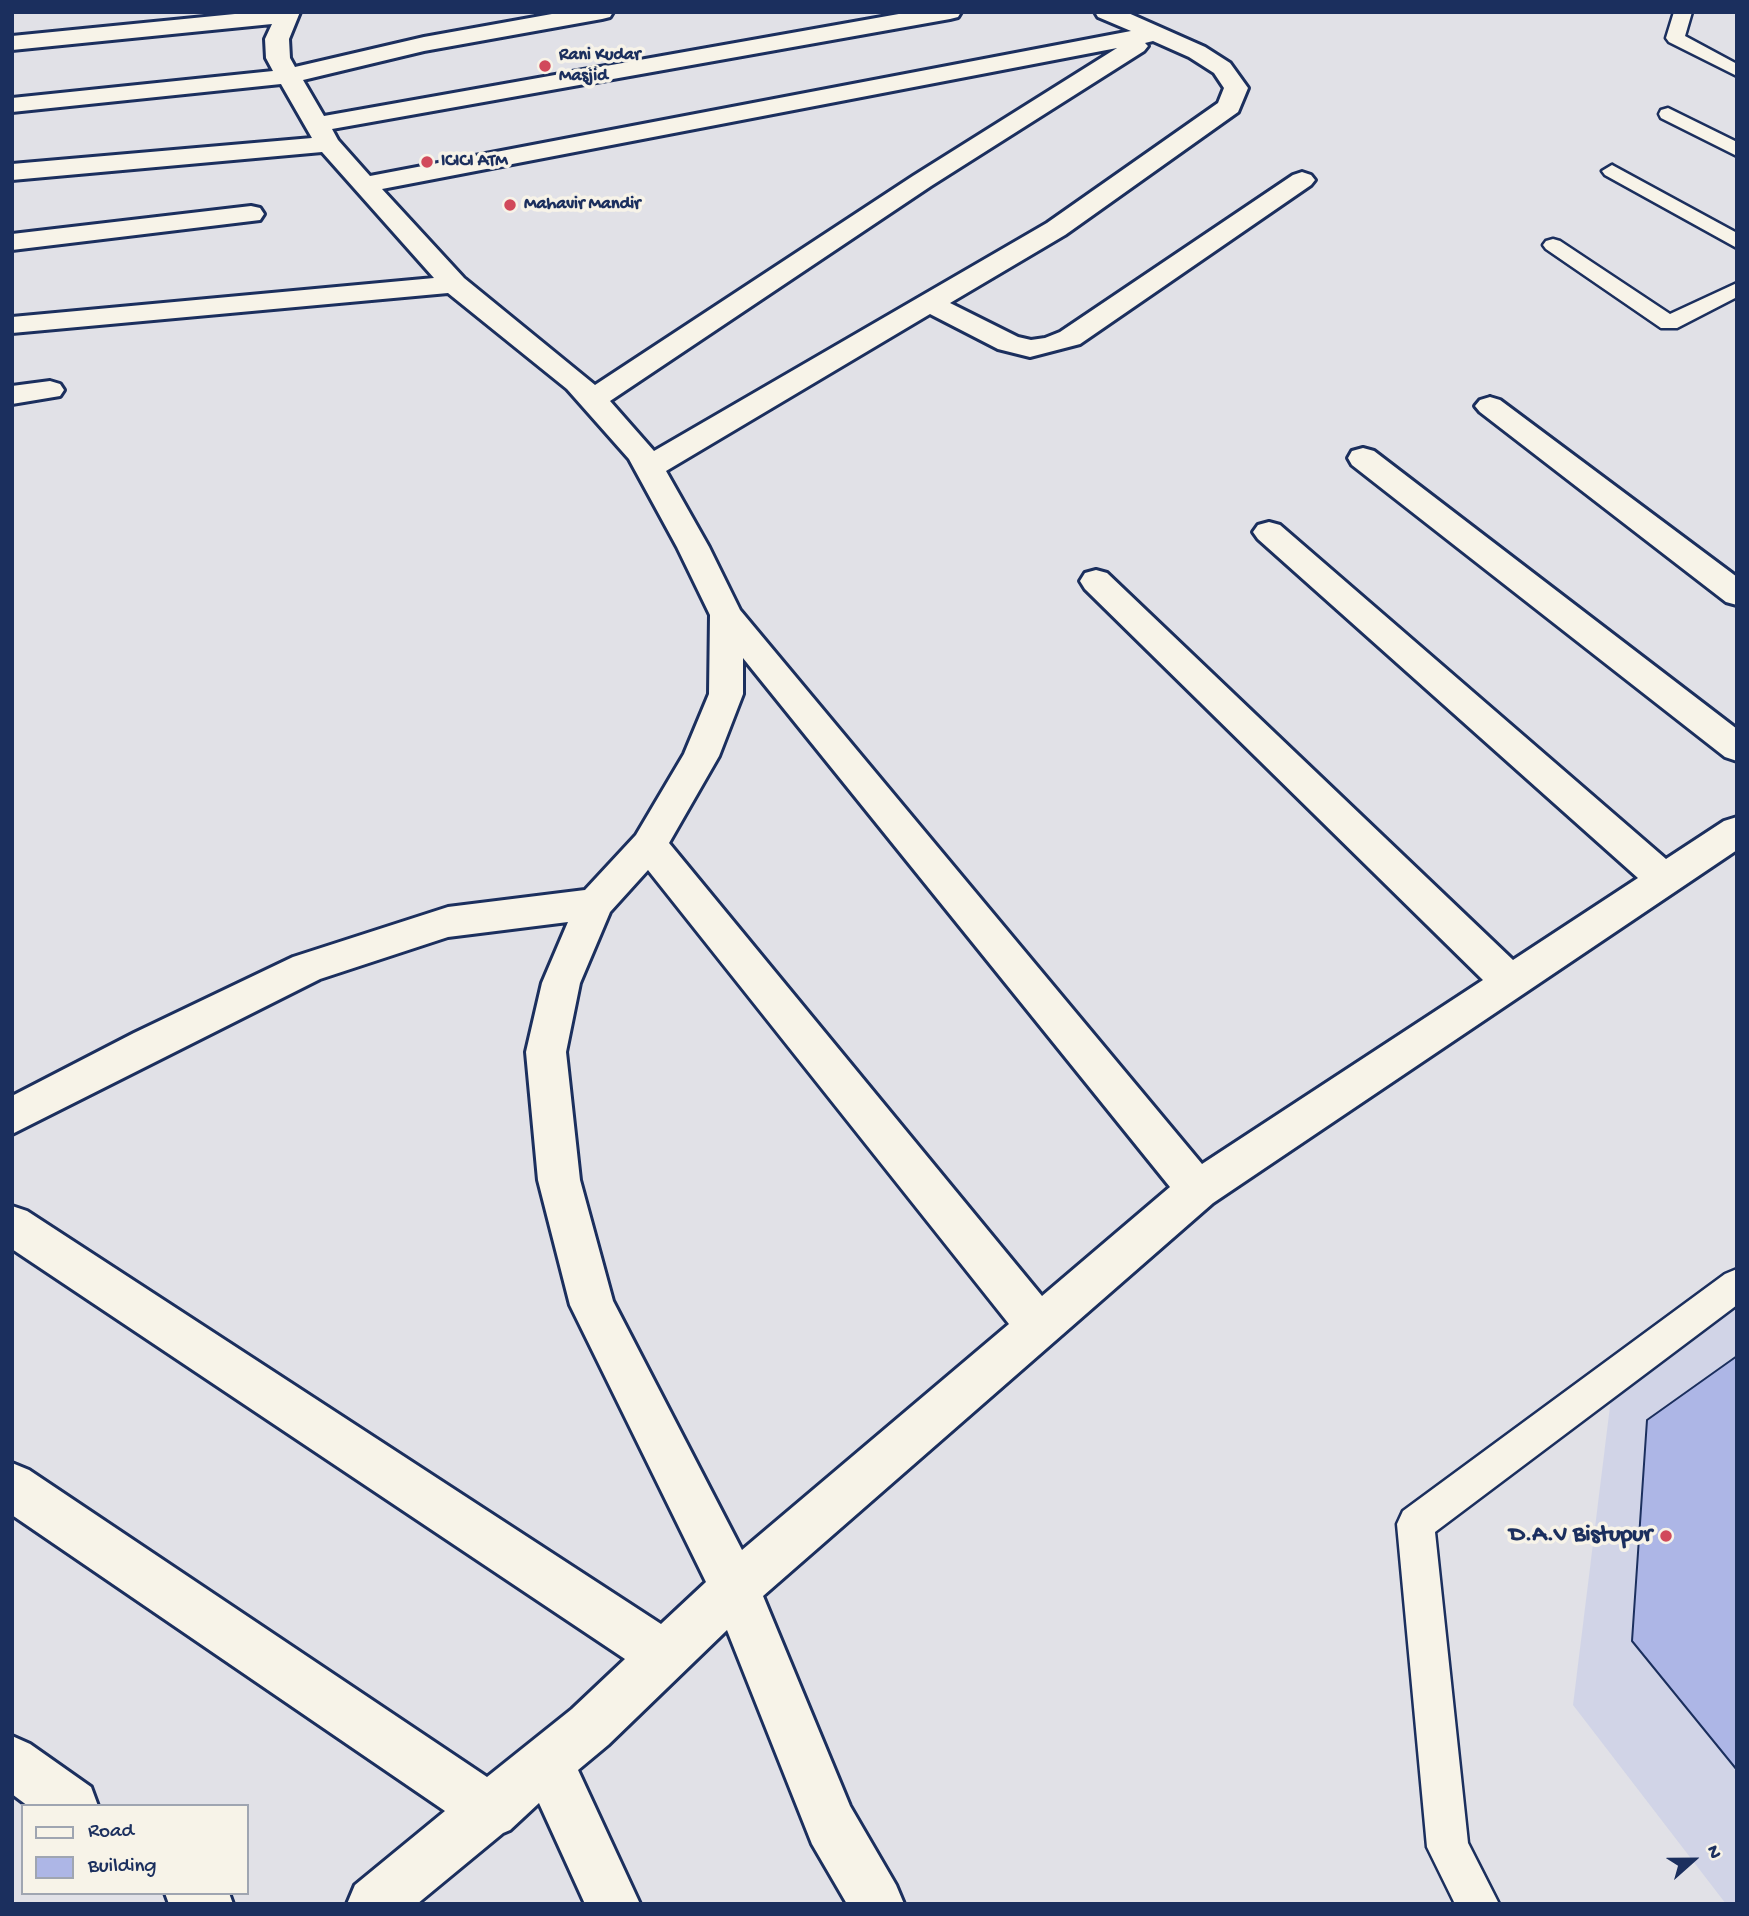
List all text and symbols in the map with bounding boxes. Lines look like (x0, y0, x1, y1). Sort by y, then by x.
place label: Rani Kudar Masjid (559, 45, 640, 88)
marker: Rani Kudar Masjid (537, 58, 553, 74)
place label: ICICI ATM (441, 151, 508, 173)
marker: ICICI ATM (419, 154, 435, 170)
place label: Mahavir Mandir (524, 194, 640, 216)
marker: Mahavir Mandir (502, 197, 518, 213)
place label: D.A.V Bistupur (1509, 1522, 1652, 1550)
marker: D.A.V Bistupur (1658, 1528, 1674, 1544)
legend (21, 1804, 248, 1895)
text: Road (88, 1820, 134, 1845)
north arrow (1658, 1825, 1728, 1895)
text: N (1700, 1842, 1726, 1862)
text: Building (88, 1855, 157, 1880)

